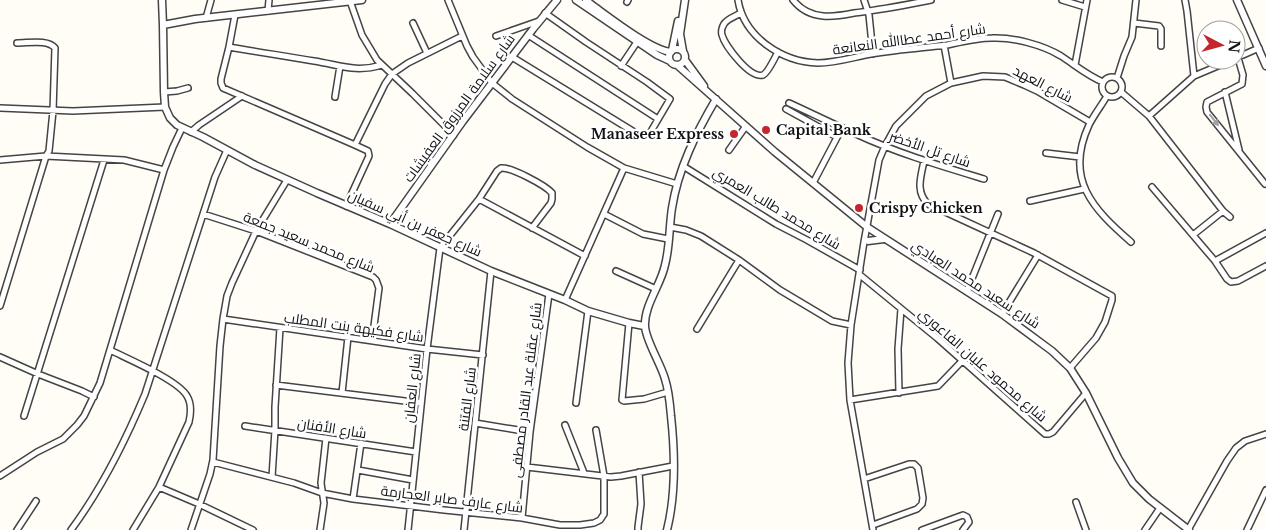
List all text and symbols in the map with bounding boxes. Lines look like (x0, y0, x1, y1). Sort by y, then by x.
street label: شارع أحمد عطاالله النعانعة (831, 19, 987, 59)
north arrow (1196, 20, 1246, 70)
street label: شارع سلامة المرزوق العفيشات (399, 30, 519, 186)
text: N (1224, 39, 1244, 54)
street label: شارع العهد (1010, 61, 1076, 107)
one-way arrow (1209, 113, 1220, 126)
place label: Capital Bank (776, 121, 872, 139)
marker: Capital Bank (760, 124, 772, 136)
place label: Manaseer Express (591, 125, 724, 143)
street label: شارع تل الأخضر (886, 126, 973, 171)
marker: Manaseer Express (728, 128, 740, 140)
street label: شارع محمد طالب العمري (708, 163, 844, 256)
street label: شارع جعفر بن أبي سفيان (344, 185, 485, 263)
place label: Crispy Chicken (869, 199, 983, 217)
marker: Crispy Chicken (853, 202, 865, 214)
street label: شارع محمد سعيد جمعة (241, 207, 377, 277)
street label: شارع سعيد محمد العبادي (907, 236, 1044, 335)
street label: شارع عقلة عبد القادر مصطفى (506, 301, 546, 479)
street label: شارع محمود عليان الفاعوري (913, 304, 1051, 428)
street label: شارع فكيهة بنت المطلب (283, 308, 425, 346)
street label: شارع العفان (399, 352, 425, 424)
street label: شارع الفتنة (454, 366, 480, 432)
street label: شارع الأفنان (296, 414, 368, 442)
street label: شارع عارف صابر العجارمة (380, 481, 524, 517)

